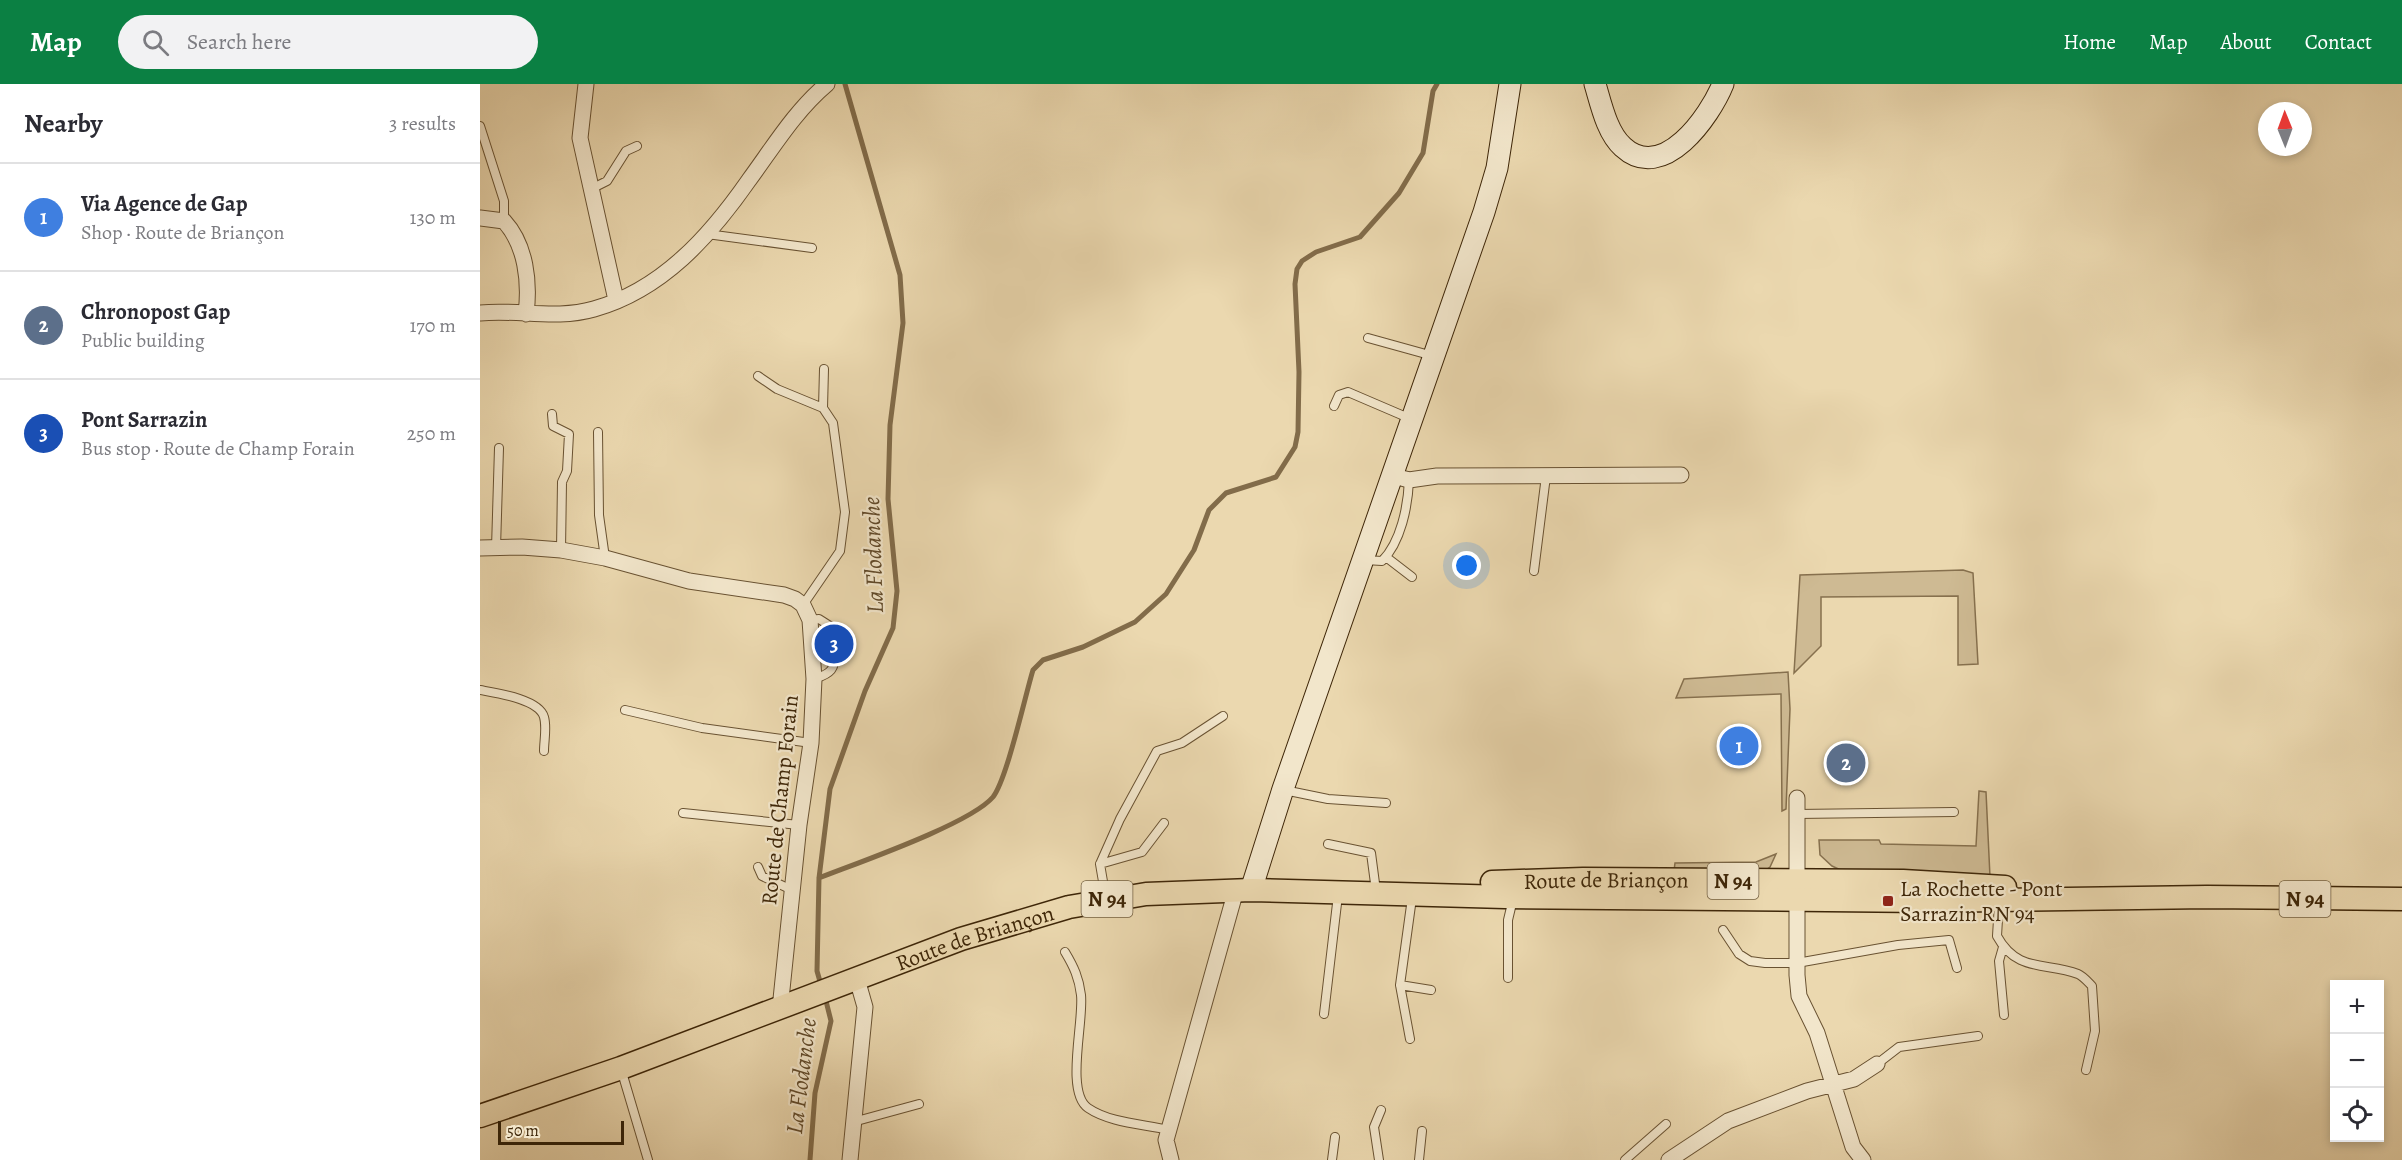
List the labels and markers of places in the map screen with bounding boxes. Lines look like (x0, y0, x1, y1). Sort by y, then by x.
pin: 3 (814, 622, 854, 666)
pin: 1 (1720, 724, 1758, 768)
pin: 2 (1826, 740, 1866, 786)
place label: La Rochette - Pont Sarrazin RN 94 (1900, 874, 2062, 929)
marker: La Rochette - Pont Sarrazin RN 94 (1881, 894, 1895, 908)

